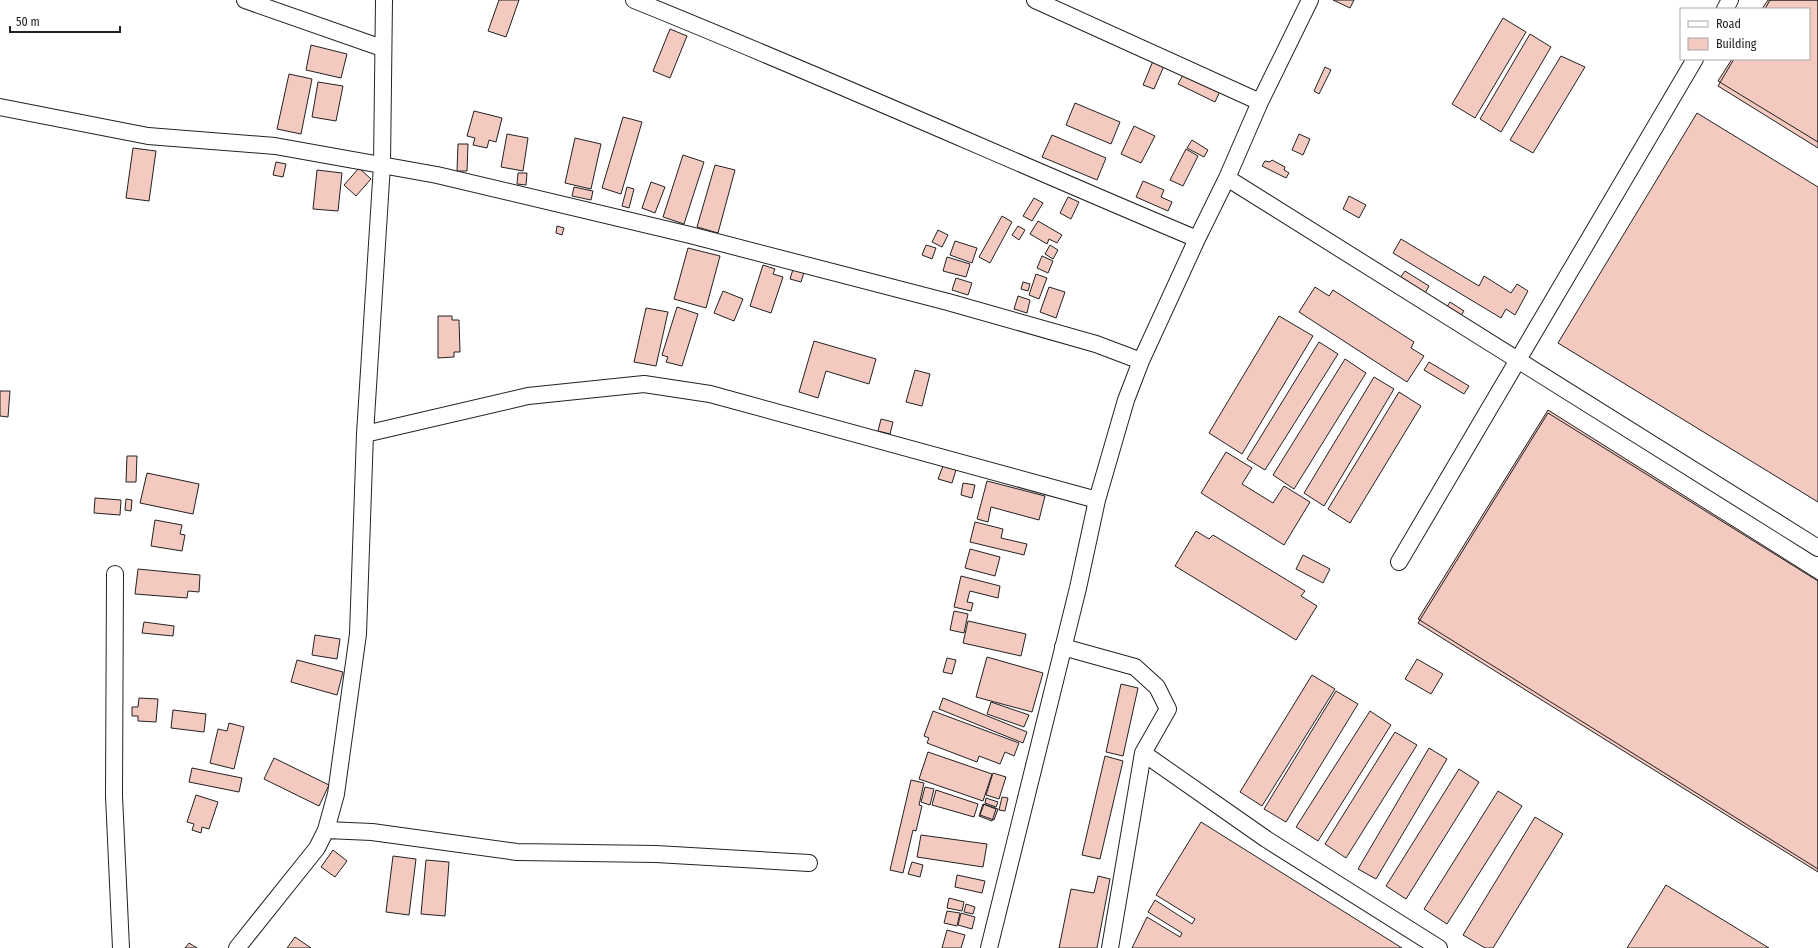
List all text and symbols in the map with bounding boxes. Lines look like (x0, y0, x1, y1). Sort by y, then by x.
scale bar (10, 8, 120, 34)
legend (1680, 8, 1810, 60)
text: 50 m (16, 15, 40, 29)
text: Road (1716, 17, 1741, 31)
text: Building (1716, 37, 1757, 51)

